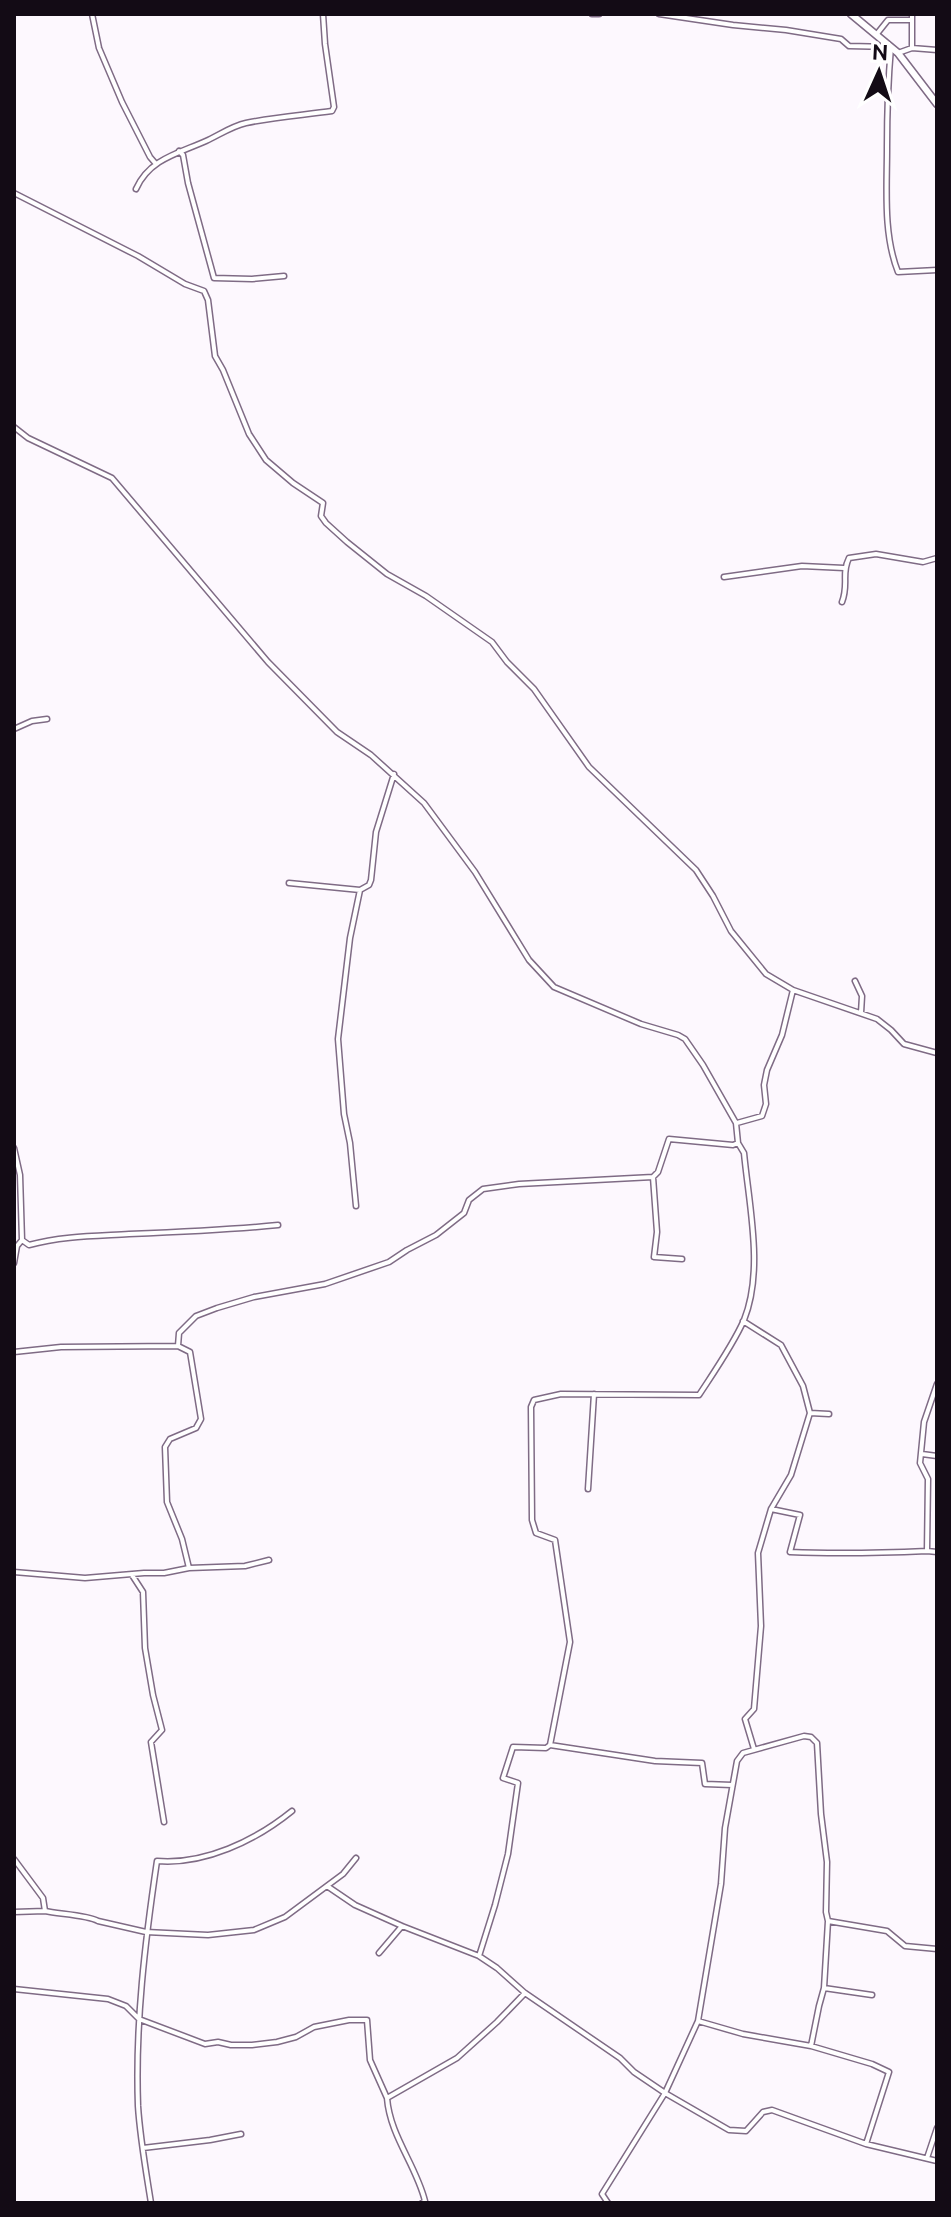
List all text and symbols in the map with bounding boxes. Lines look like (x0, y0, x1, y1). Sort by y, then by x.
north arrow (839, 32, 919, 112)
text: N (871, 39, 889, 64)

